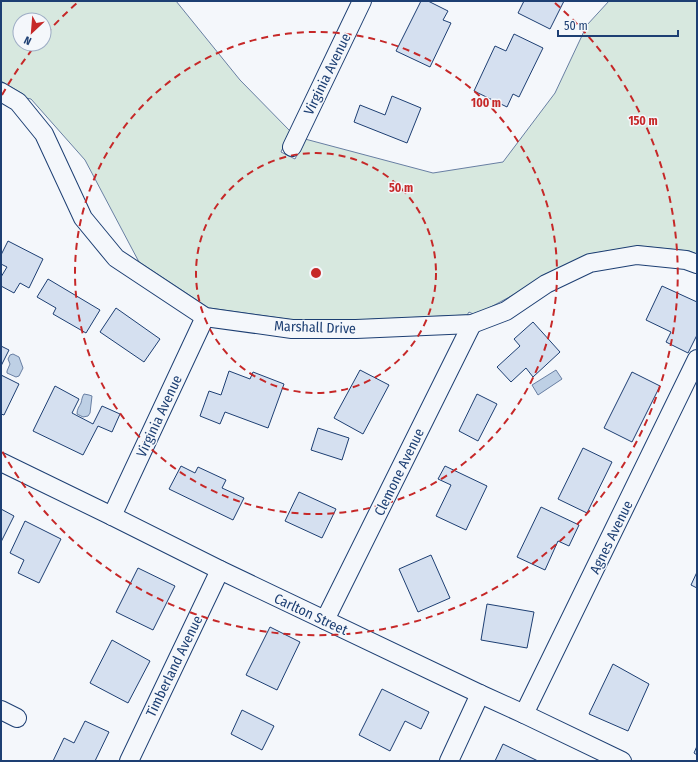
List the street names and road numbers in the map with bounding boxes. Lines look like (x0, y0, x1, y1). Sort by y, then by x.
street label: Virginia Avenue (300, 31, 355, 118)
street label: Marshall Drive (274, 318, 356, 337)
street label: Virginia Avenue (133, 372, 186, 460)
street label: Clemone Avenue (371, 426, 428, 519)
street label: Agnes Avenue (586, 498, 637, 577)
street label: Carlton Street (271, 590, 351, 639)
street label: Timberland Avenue (143, 613, 206, 720)

